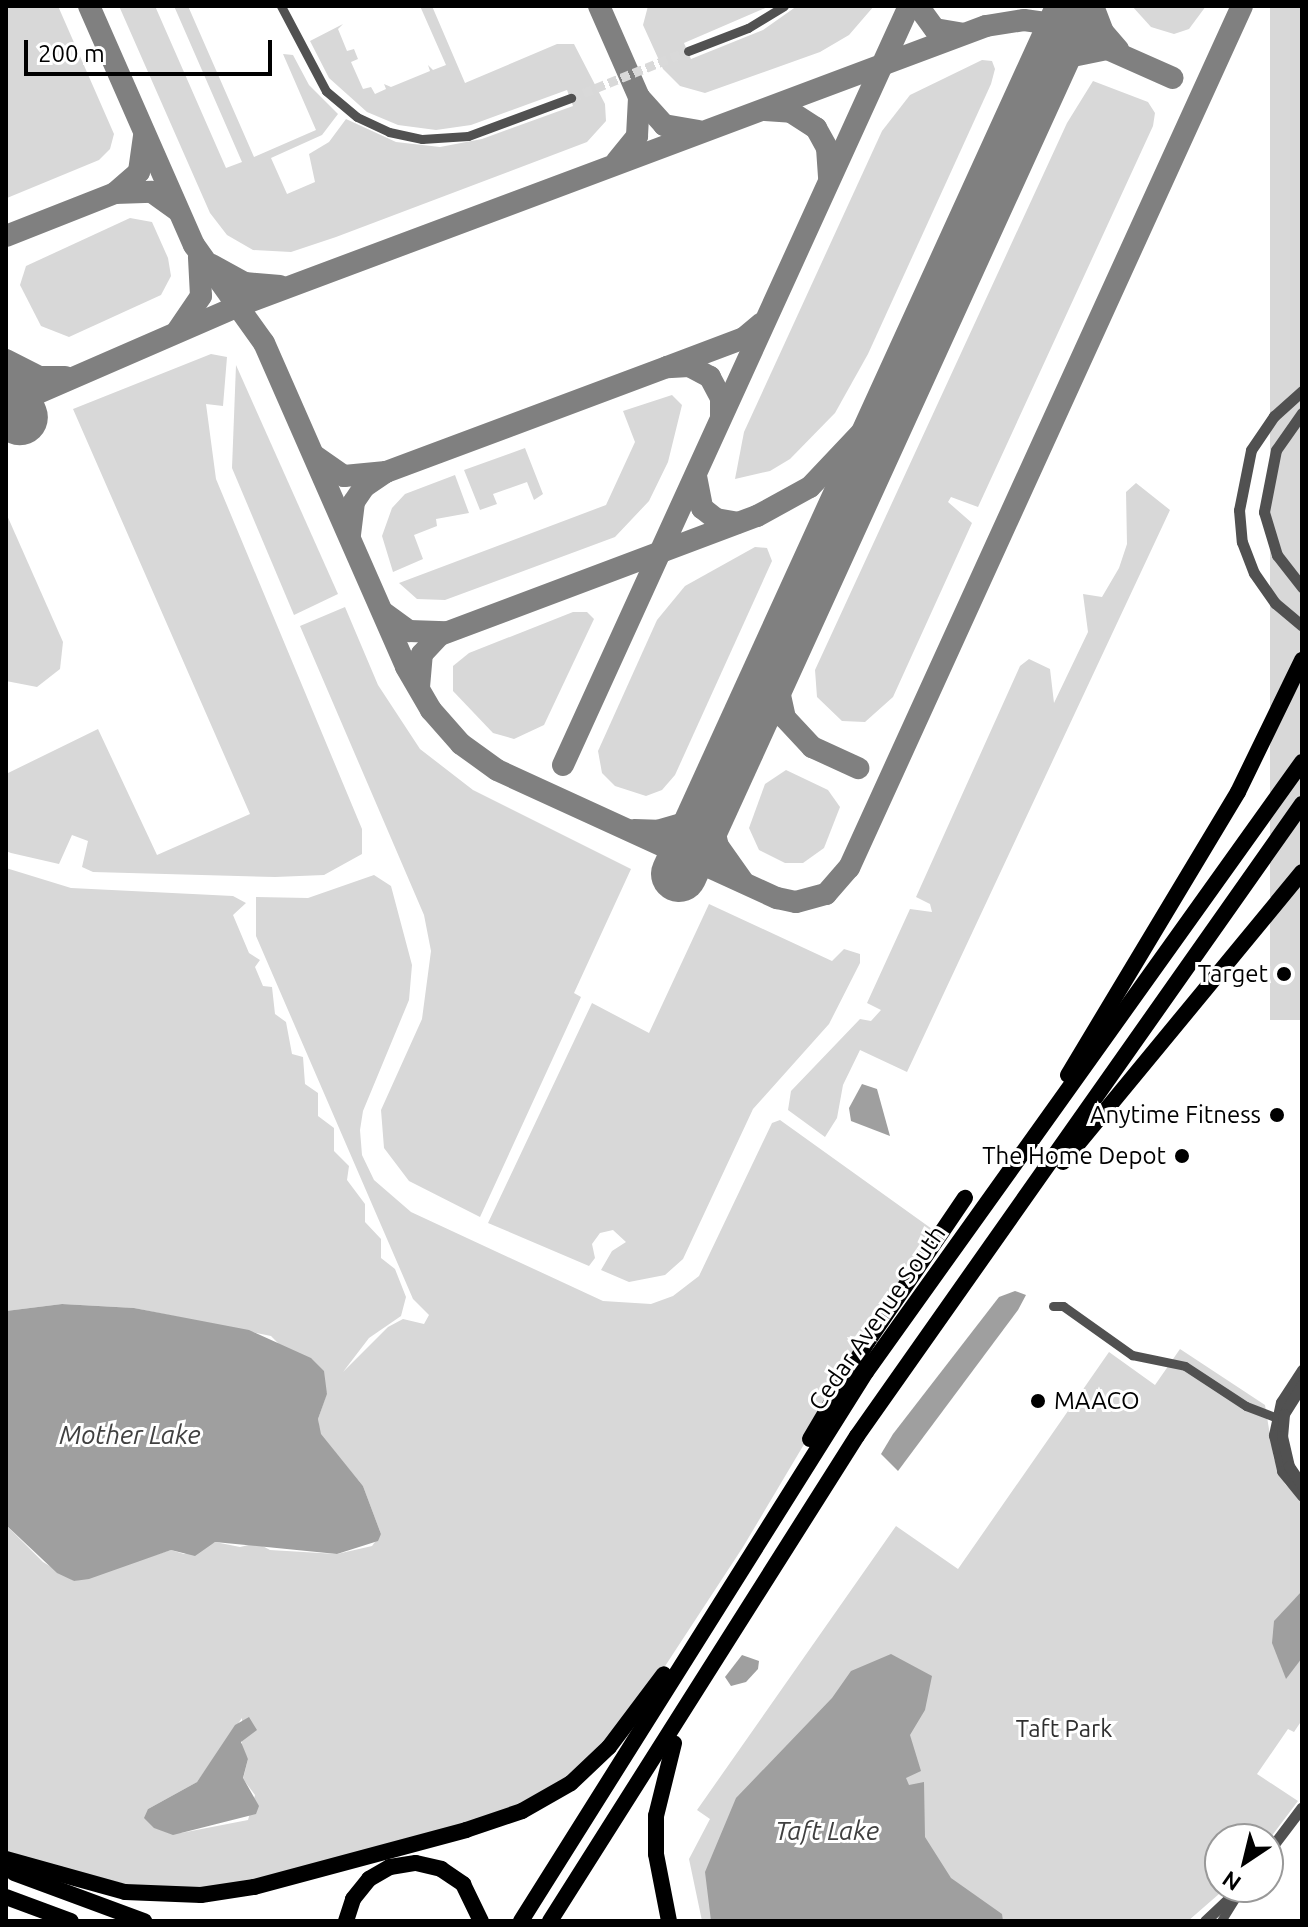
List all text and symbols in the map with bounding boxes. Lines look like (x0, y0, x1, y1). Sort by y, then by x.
scale bar (28, 24, 276, 74)
text: 200 m (38, 40, 105, 67)
place label: Target (1198, 960, 1268, 988)
marker: Target (1275, 965, 1293, 983)
place label: Anytime Fitness (1090, 1101, 1261, 1129)
marker: Anytime Fitness (1268, 1106, 1286, 1124)
place label: The Home Depot (982, 1142, 1166, 1170)
marker: The Home Depot (1173, 1147, 1191, 1165)
street label: Cedar Avenue South (802, 1220, 952, 1416)
place label: MAACO (1054, 1387, 1140, 1415)
marker: MAACO (1029, 1392, 1047, 1410)
water label: Mother Lake (59, 1419, 201, 1451)
park label: Taft Park (1016, 1715, 1112, 1743)
water label: Taft Lake (775, 1815, 879, 1847)
north arrow (1204, 1823, 1284, 1903)
text: N (1217, 1866, 1245, 1896)

